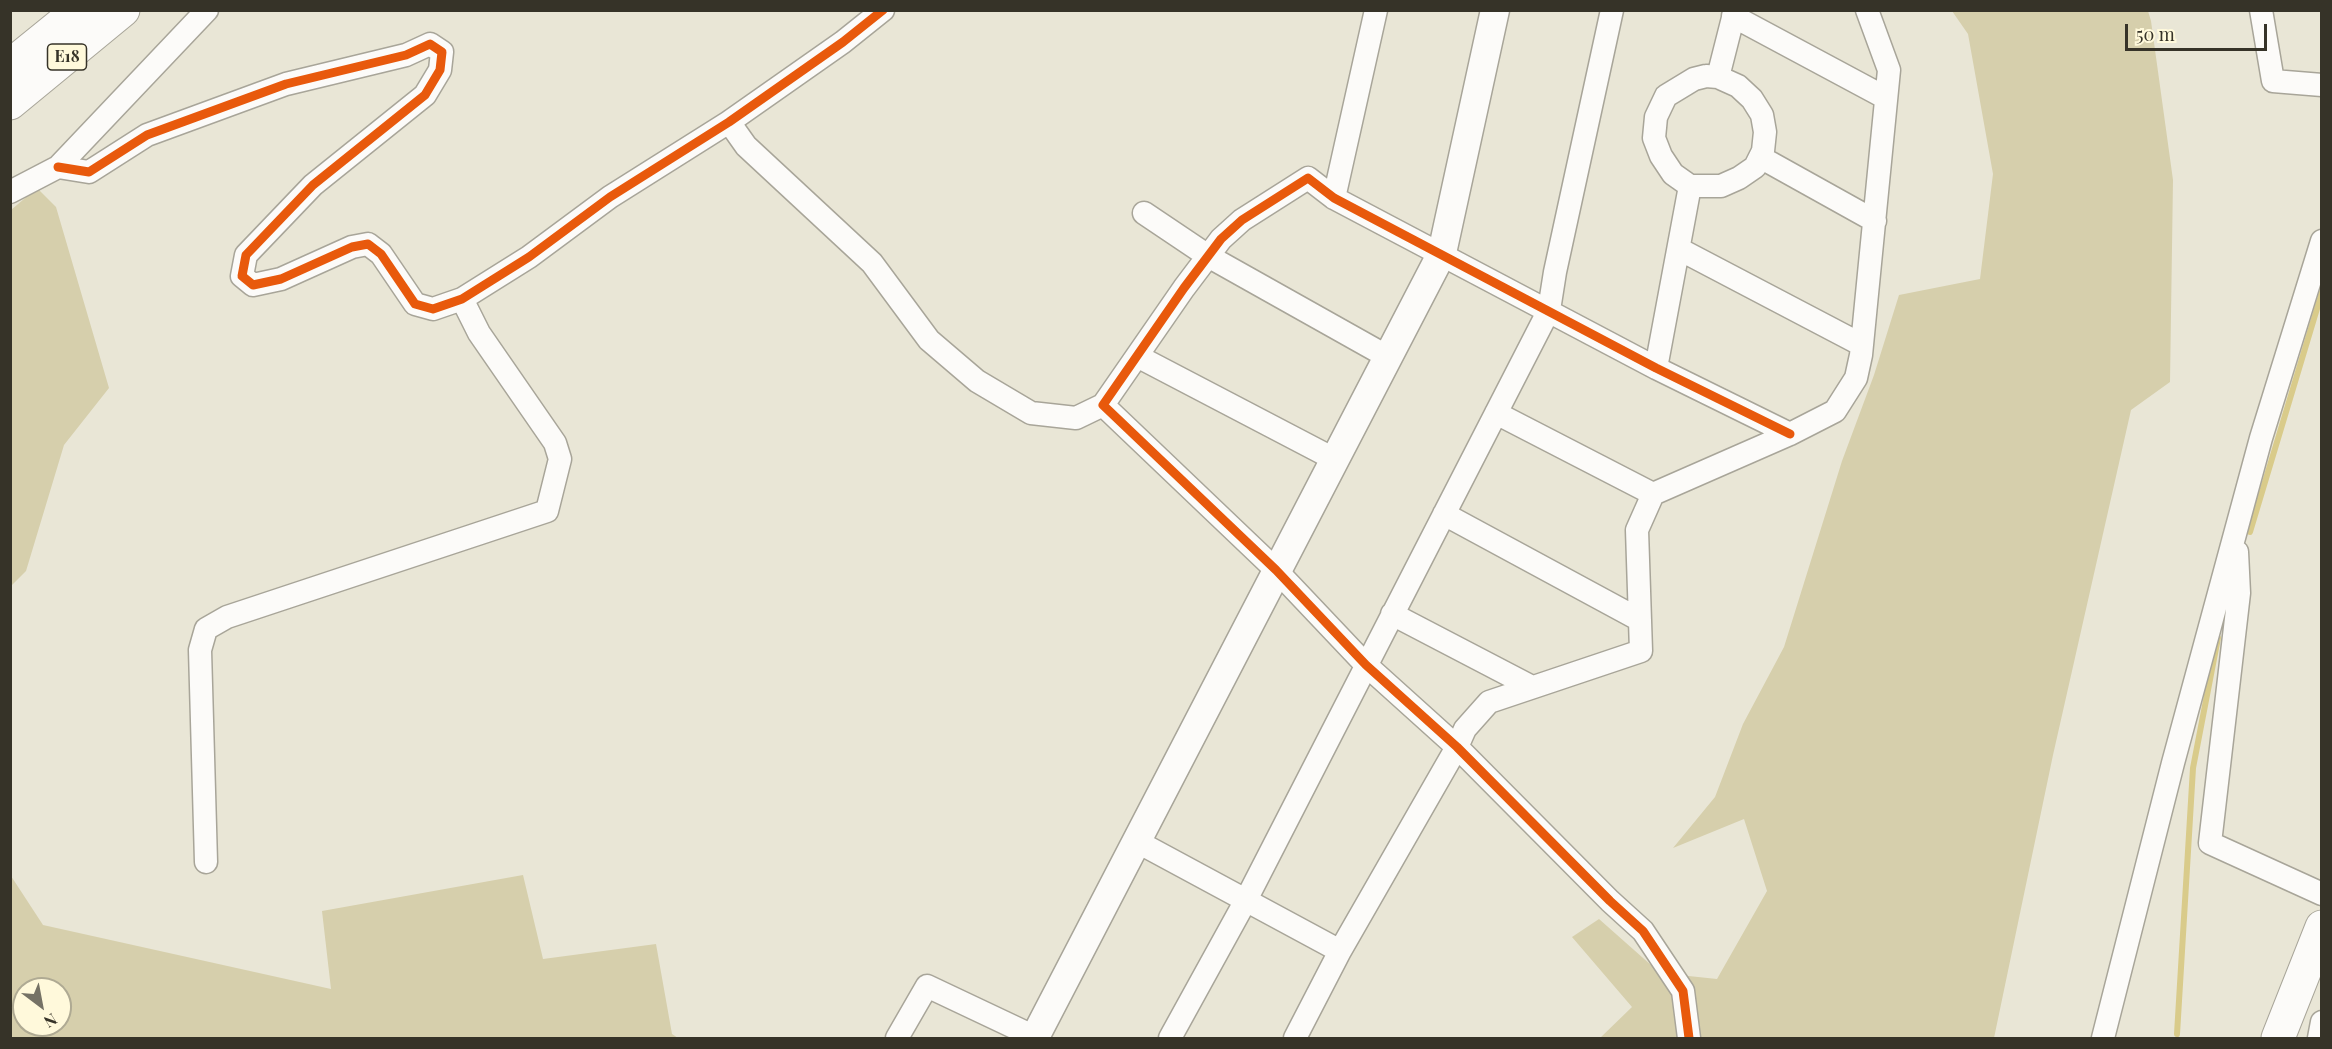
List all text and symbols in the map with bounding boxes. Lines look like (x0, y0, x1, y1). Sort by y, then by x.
scale bar (2128, 12, 2270, 50)
text: 50 m (2136, 22, 2175, 46)
road number: E18 (48, 44, 86, 70)
north arrow (12, 977, 72, 1037)
text: N (40, 1009, 61, 1033)

